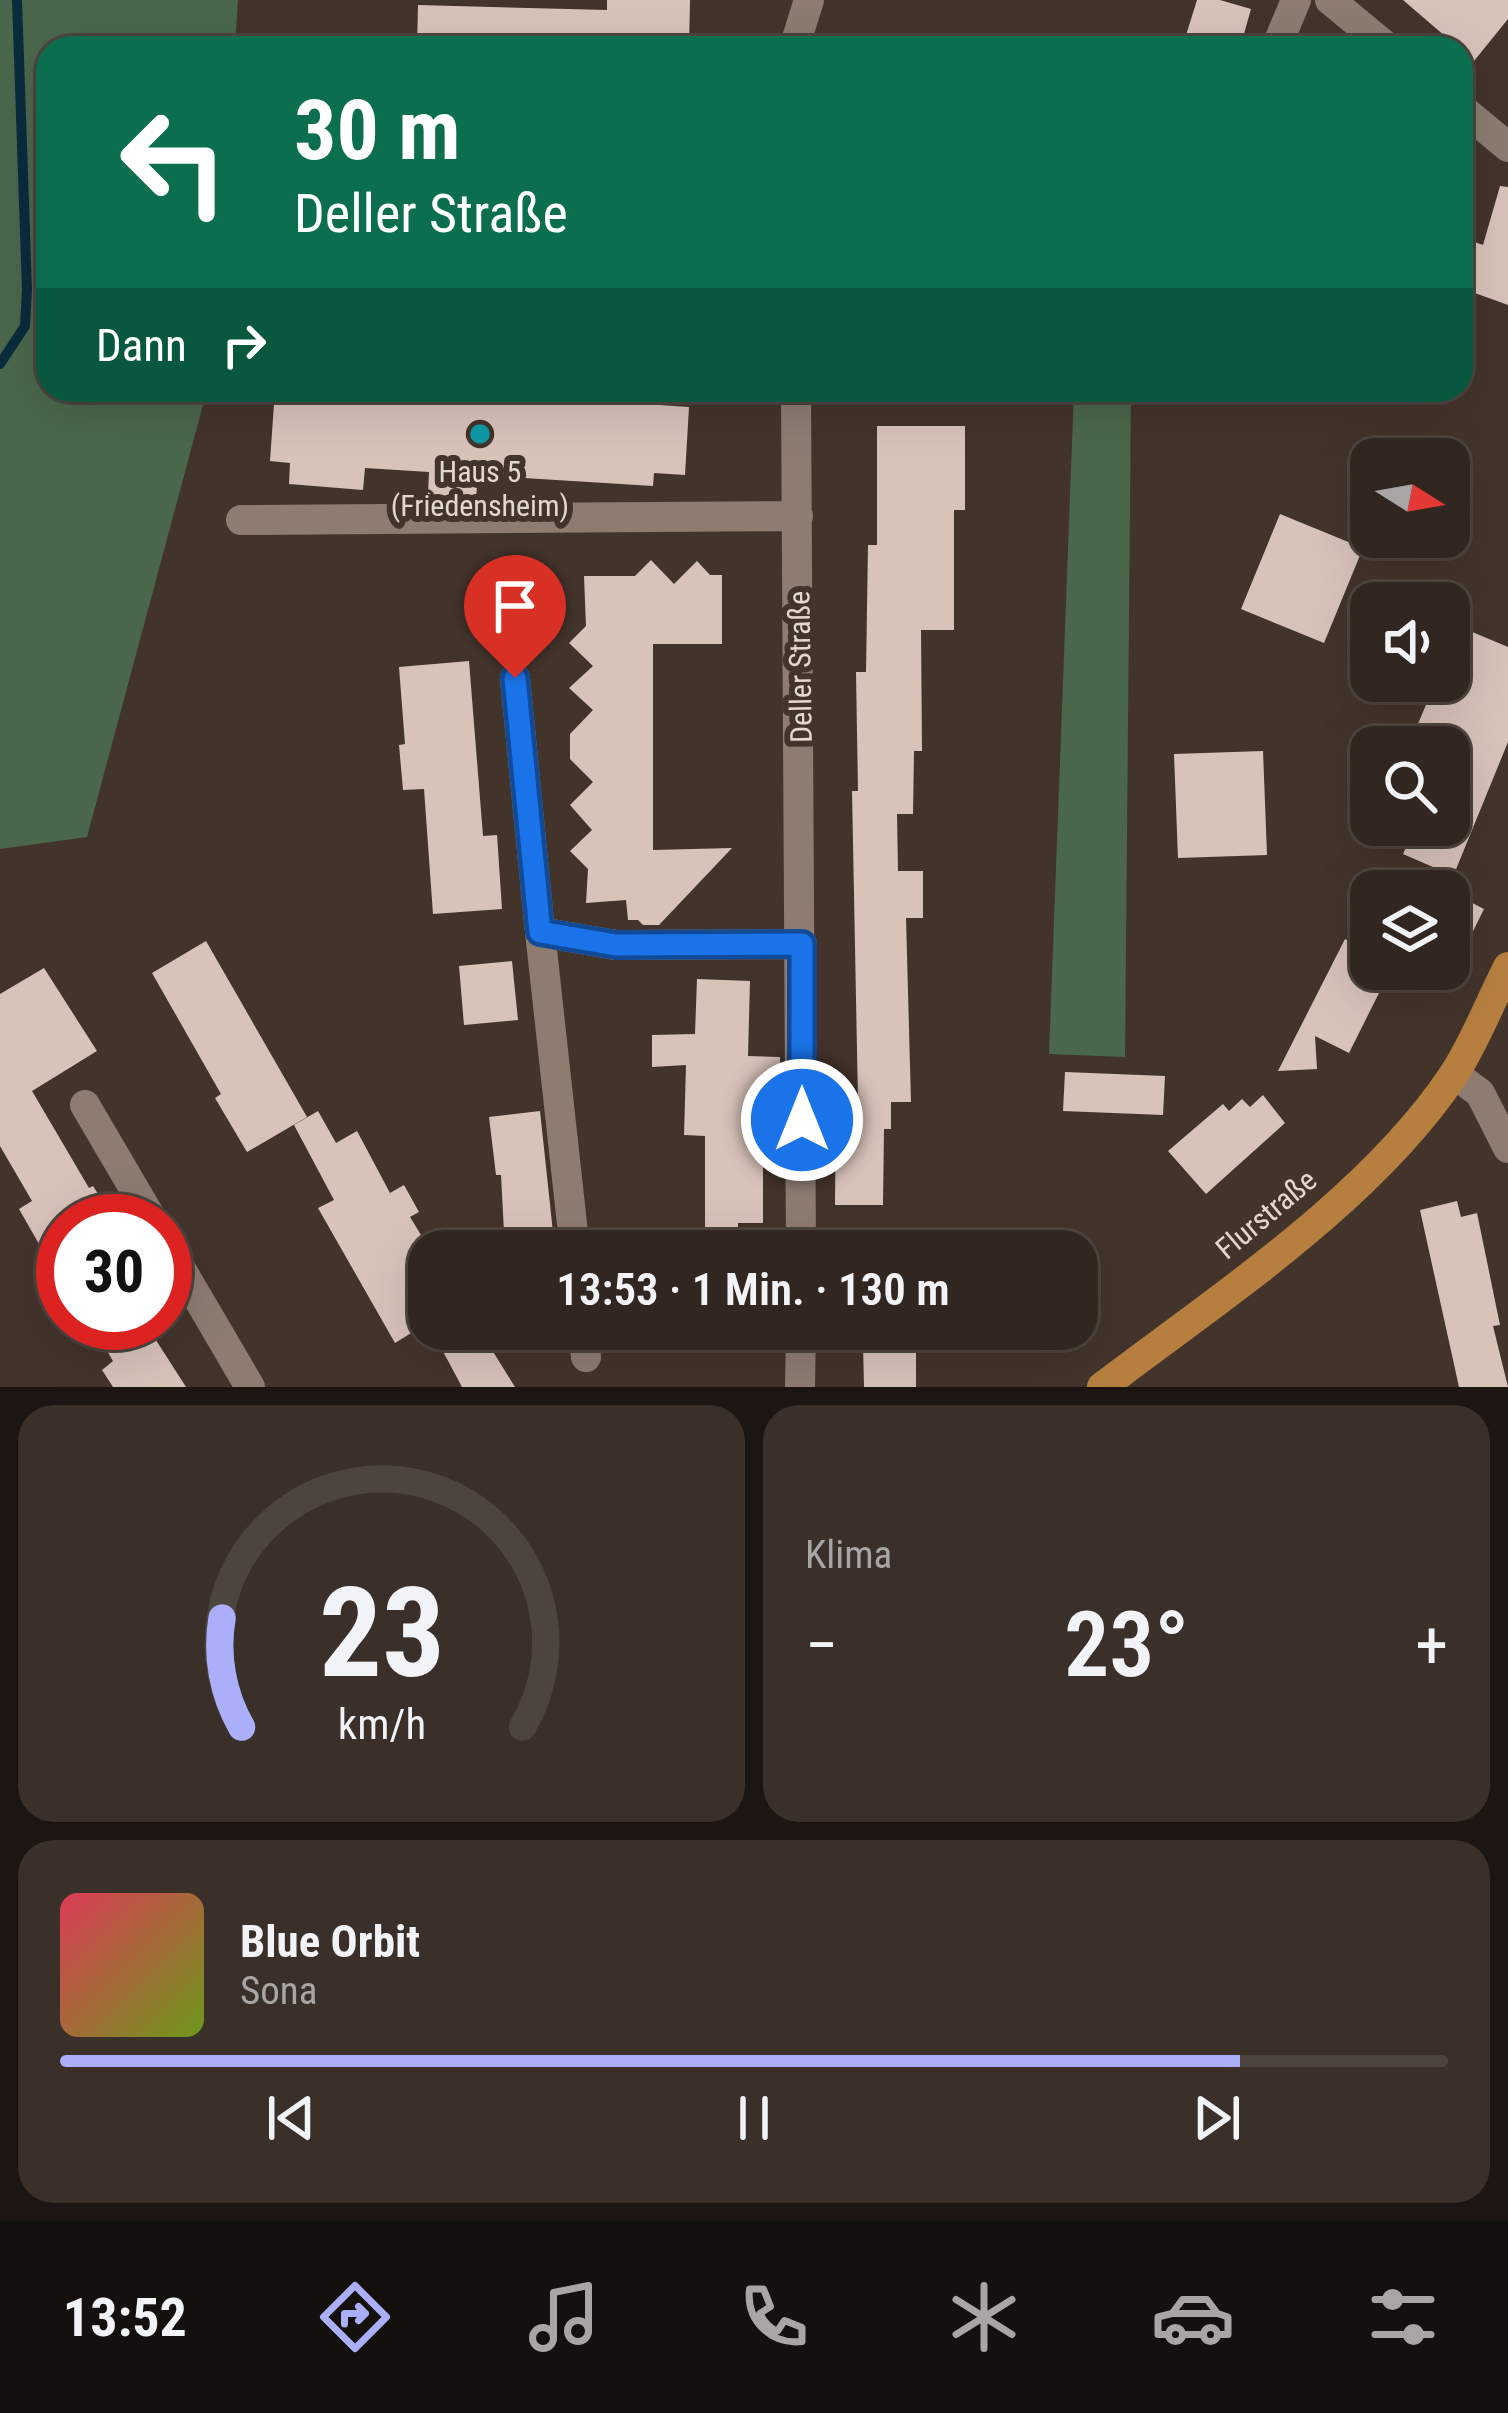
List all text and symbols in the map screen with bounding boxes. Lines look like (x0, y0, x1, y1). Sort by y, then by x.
text: 30 m (294, 81, 461, 180)
icon: left (96, 84, 252, 240)
text: Deller Straße (294, 182, 568, 245)
icon: right (211, 312, 277, 378)
text: Dann (96, 319, 187, 372)
marker: Haus 5 (Friedensheim) (467, 421, 493, 447)
north arrow (1350, 438, 1470, 558)
map controls (1350, 438, 1470, 990)
place label: Haus 5 (Friedensheim) (391, 454, 569, 523)
pin (464, 555, 566, 678)
icon: arrive (482, 573, 548, 639)
button: sound (1350, 582, 1470, 702)
street label: Deller Straße (781, 591, 819, 743)
button: search (1350, 726, 1470, 846)
button: layers (1350, 870, 1470, 990)
position arrow (739, 1057, 865, 1183)
street label: Flurstraße (1209, 1162, 1323, 1266)
speed limit sign: 30 (36, 1194, 192, 1350)
text: 13:53 · 1 Min. · 130 m (556, 1263, 950, 1316)
text: Klima (805, 1532, 892, 1578)
text: 23 (318, 1560, 445, 1706)
text: 23° (1064, 1593, 1189, 1698)
text: − (805, 1607, 838, 1684)
text: + (1415, 1607, 1448, 1684)
text: km/h (337, 1698, 426, 1748)
text: Blue Orbit (240, 1915, 420, 1968)
text: Sona (240, 1968, 317, 2014)
icon: previous (258, 2085, 324, 2151)
icon: pause (721, 2085, 787, 2151)
icon: next (1184, 2085, 1250, 2151)
icon: directions (313, 2275, 397, 2359)
icon: music (522, 2275, 606, 2359)
icon: phone (732, 2275, 816, 2359)
icon: climate (942, 2275, 1026, 2359)
icon: car (1151, 2275, 1235, 2359)
icon: filters (1361, 2275, 1445, 2359)
text: 13:52 (63, 2286, 187, 2349)

